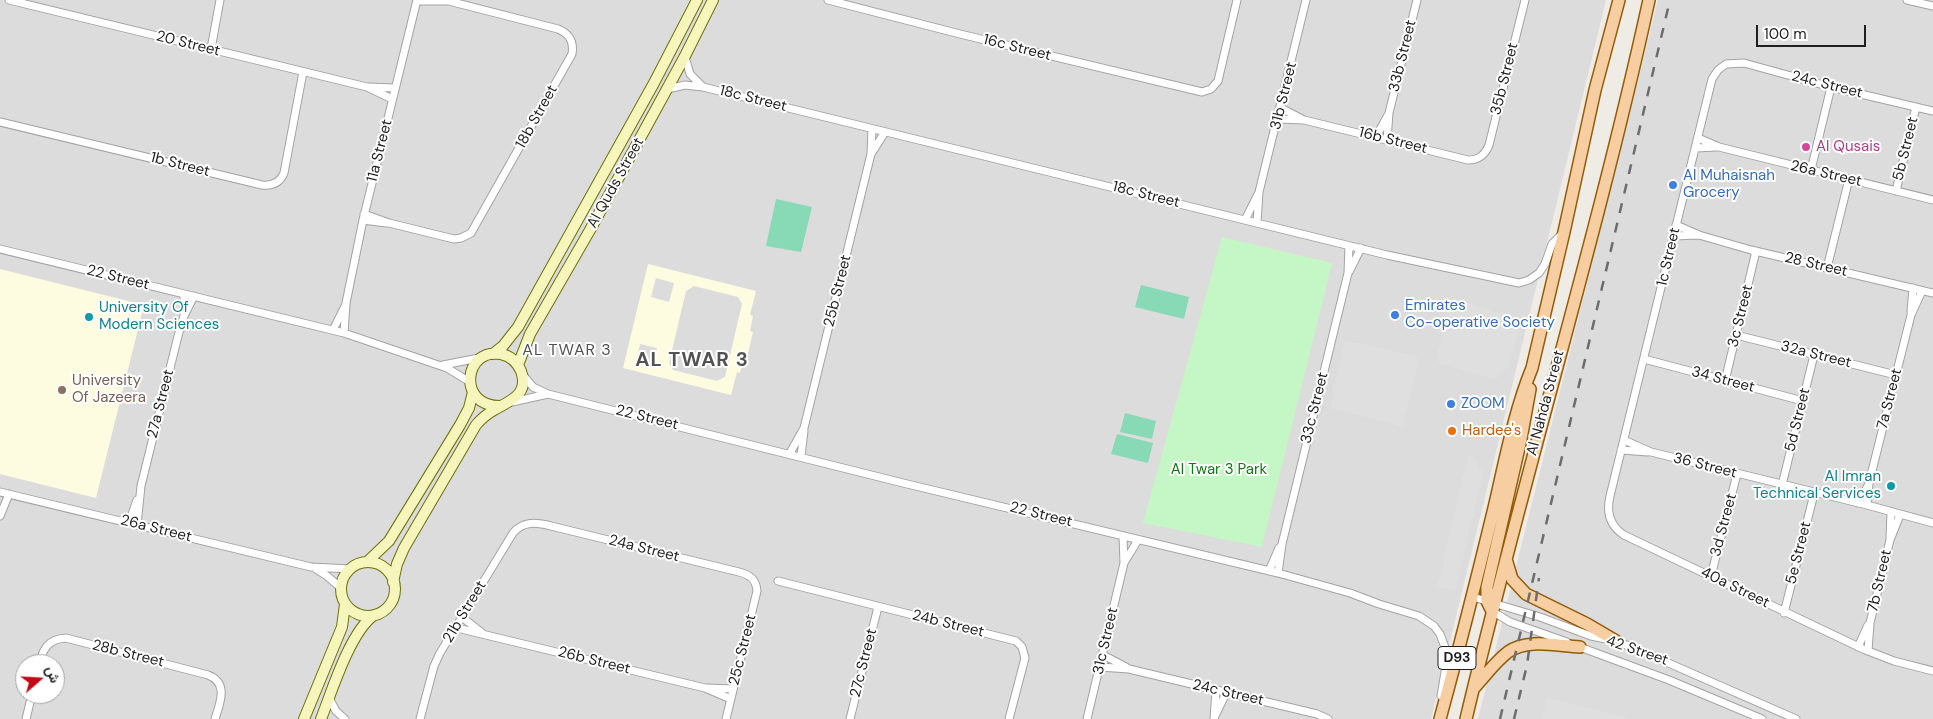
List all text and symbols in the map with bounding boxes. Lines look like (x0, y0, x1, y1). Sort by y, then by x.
scale bar (1758, 15, 1868, 47)
street label: 33b Street (1385, 18, 1421, 94)
text: 100 m (1764, 24, 1807, 44)
street label: 20 Street (154, 27, 222, 61)
street label: 16c Street (981, 31, 1053, 65)
street label: 35b Street (1487, 41, 1523, 117)
street label: 31b Street (1267, 60, 1301, 132)
street label: 24c Street (1790, 67, 1864, 103)
street label: 18b Street (512, 82, 562, 152)
street label: 18c Street (717, 82, 789, 116)
street label: 5b Street (1889, 115, 1923, 183)
street label: 11a Street (364, 118, 396, 184)
street label: 16b Street (1357, 124, 1429, 158)
street label: Al Quds Street (584, 134, 648, 232)
place label: Al Qusais (1816, 138, 1880, 156)
marker: Al Qusais (1800, 141, 1812, 153)
street label: 1b Street (148, 149, 212, 181)
street label: 26a Street (1789, 157, 1863, 191)
place label: Al Muhaisnah Grocery (1683, 167, 1775, 202)
street label: 18c Street (1110, 178, 1182, 212)
marker: Al Muhaisnah Grocery (1667, 179, 1679, 191)
street label: 1c Street (1654, 226, 1684, 288)
street label: 28 Street (1783, 249, 1849, 281)
street label: 25b Street (820, 253, 856, 329)
street label: 22 Street (85, 262, 151, 294)
street label: 3c Street (1725, 283, 1757, 349)
place label: Emirates Co-operative Society (1405, 297, 1555, 332)
place label: University Of Modern Sciences (99, 299, 219, 334)
marker: Emirates Co-operative Society (1389, 309, 1401, 321)
marker: University Of Modern Sciences (83, 311, 95, 323)
street label: 32a Street (1779, 338, 1853, 372)
district label: AL TWAR 3 (521, 341, 613, 361)
street label: Al Nahda Street (1523, 348, 1569, 458)
district label: AL TWAR 3 (634, 349, 750, 373)
street label: 34 Street (1690, 363, 1756, 397)
street label: 7a Street (1874, 367, 1906, 431)
street label: 27a Street (144, 368, 178, 440)
street label: 33c Street (1297, 370, 1333, 446)
place label: University Of Jazeera (72, 372, 146, 407)
marker: University Of Jazeera (56, 384, 68, 396)
street label: 5d Street (1781, 386, 1815, 454)
place label: ZOOM (1461, 395, 1505, 413)
marker: ZOOM (1445, 398, 1457, 410)
street label: 22 Street (614, 402, 680, 434)
place label: Hardee's (1462, 422, 1521, 440)
marker: Hardee's (1446, 425, 1458, 437)
street label: 36 Street (1671, 449, 1739, 483)
park label: Al Twar 3 Park (1171, 461, 1267, 479)
place label: Al Imran Technical Services (1753, 468, 1881, 503)
marker: Al Imran Technical Services (1885, 480, 1897, 492)
street label: 3d Street (1707, 491, 1741, 559)
street label: 22 Street (1008, 499, 1074, 531)
street label: 26a Street (119, 511, 193, 547)
street label: 5e Street (1783, 520, 1815, 586)
street label: 24a Street (607, 532, 681, 566)
street label: 7b Street (1864, 548, 1896, 614)
street label: 40a Street (1698, 564, 1772, 612)
street label: 21b Street (439, 578, 491, 646)
street label: 24b Street (910, 606, 986, 642)
street label: 31c Street (1090, 606, 1122, 676)
street label: 25c Street (725, 612, 761, 688)
street label: 27c Street (847, 627, 881, 699)
street label: 42 Street (1604, 632, 1670, 670)
street label: 28b Street (90, 636, 166, 672)
street label: 26b Street (556, 643, 632, 679)
road number: D93 (1438, 646, 1476, 670)
north arrow (15, 654, 65, 704)
text: ش (42, 664, 64, 685)
street label: 24c Street (1191, 676, 1265, 710)

